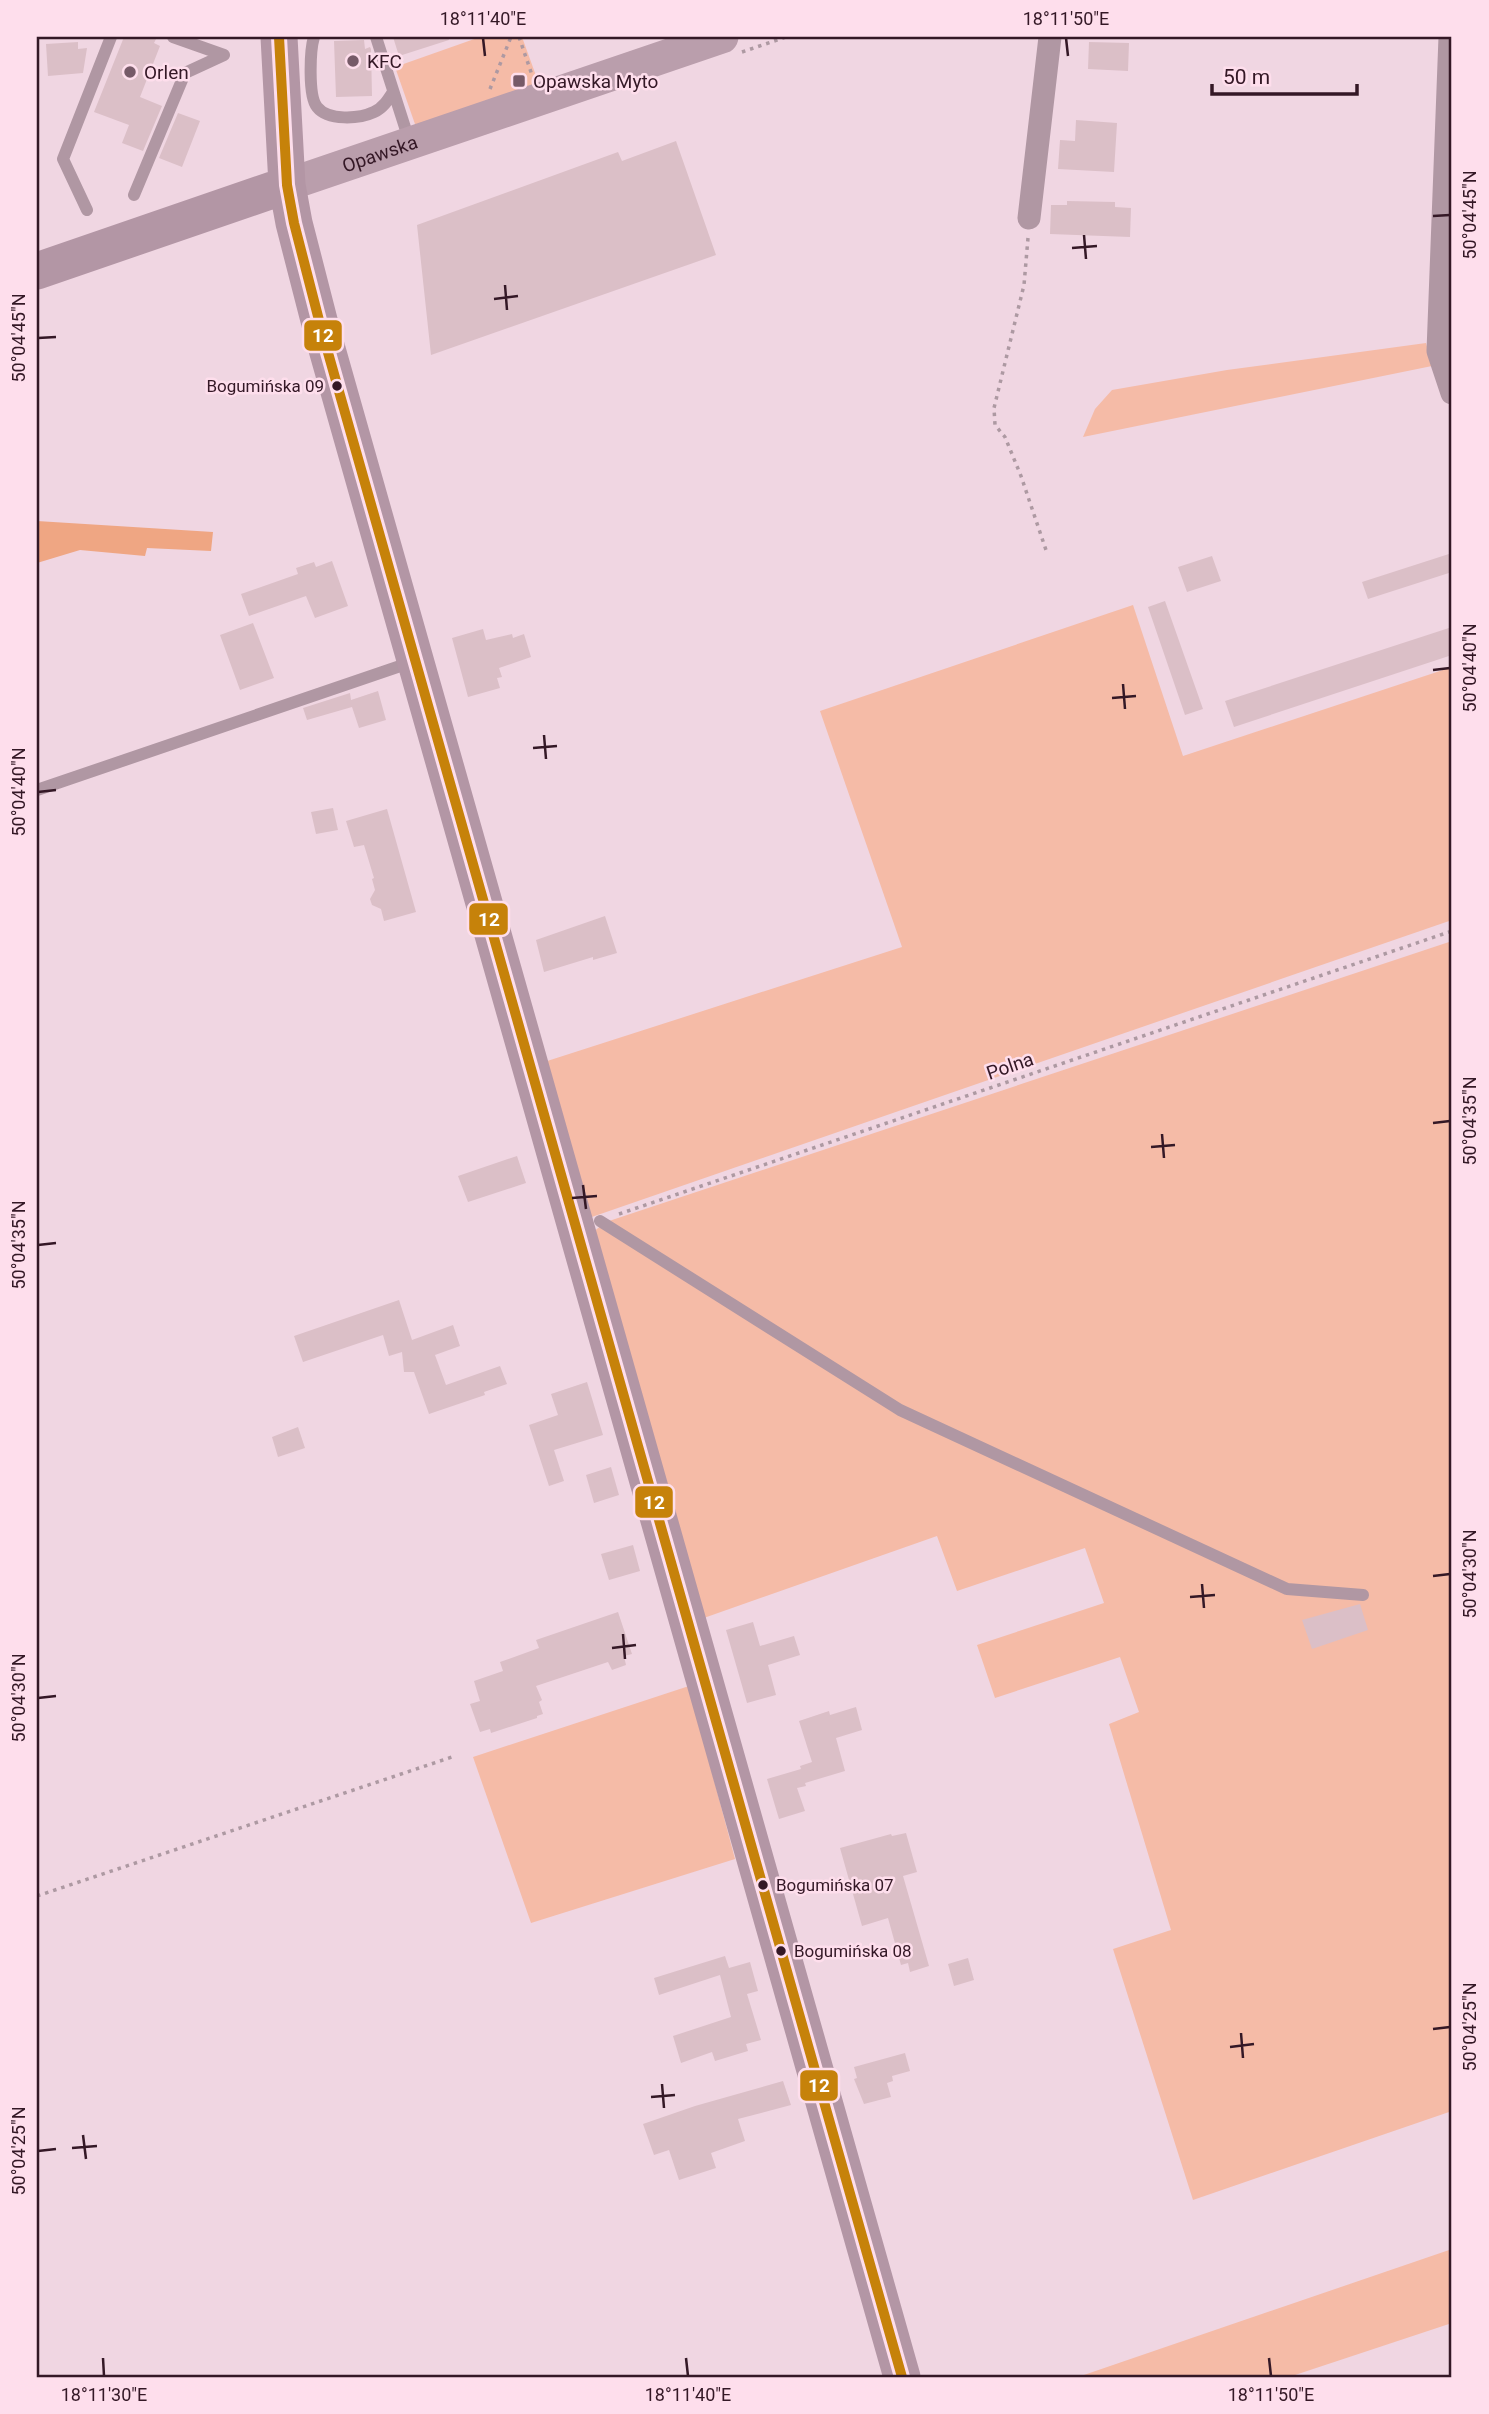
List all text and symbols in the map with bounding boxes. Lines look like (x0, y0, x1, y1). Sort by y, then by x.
text: 18°11'40"E (440, 8, 526, 29)
text: 18°11'50"E (1023, 8, 1109, 29)
place label: KFC (367, 50, 402, 73)
scale bar (1212, 52, 1358, 96)
marker: KFC (345, 53, 361, 69)
place label: Orlen (144, 61, 189, 84)
marker: Orlen (122, 64, 138, 80)
text: 50 m (1223, 65, 1270, 89)
place label: Opawska Myto (533, 70, 658, 93)
marker: Opawska Myto (511, 73, 527, 89)
street label: Opawska (339, 130, 420, 177)
text: 50°04'45"N (1459, 170, 1480, 260)
text: 50°04'45"N (8, 293, 29, 383)
line badge: 12 (303, 319, 343, 352)
text: 12 (312, 324, 334, 347)
place label: Bogumińska 09 (206, 376, 324, 396)
marker: Bogumińska 09 (330, 379, 344, 393)
text: 50°04'40"N (1459, 623, 1480, 713)
text: 50°04'40"N (8, 747, 29, 837)
line badge: 12 (468, 902, 509, 936)
text: 12 (478, 908, 500, 931)
street label: Polna (983, 1047, 1037, 1085)
text: 50°04'35"N (1459, 1076, 1480, 1166)
text: 50°04'35"N (8, 1200, 29, 1290)
line badge: 12 (634, 1485, 674, 1519)
text: 12 (643, 1491, 665, 1514)
text: 50°04'30"N (1459, 1529, 1480, 1619)
text: 50°04'30"N (8, 1653, 29, 1743)
place label: Bogumińska 07 (776, 1875, 894, 1895)
marker: Bogumińska 07 (756, 1878, 770, 1892)
place label: Bogumińska 08 (794, 1941, 912, 1961)
marker: Bogumińska 08 (774, 1944, 788, 1958)
text: 50°04'25"N (1459, 1982, 1480, 2072)
line badge: 12 (799, 2069, 839, 2102)
text: 12 (808, 2074, 830, 2097)
text: 50°04'25"N (8, 2106, 29, 2196)
text: 18°11'30"E (61, 2384, 147, 2405)
text: 18°11'40"E (645, 2384, 731, 2405)
text: 18°11'50"E (1228, 2384, 1314, 2405)

